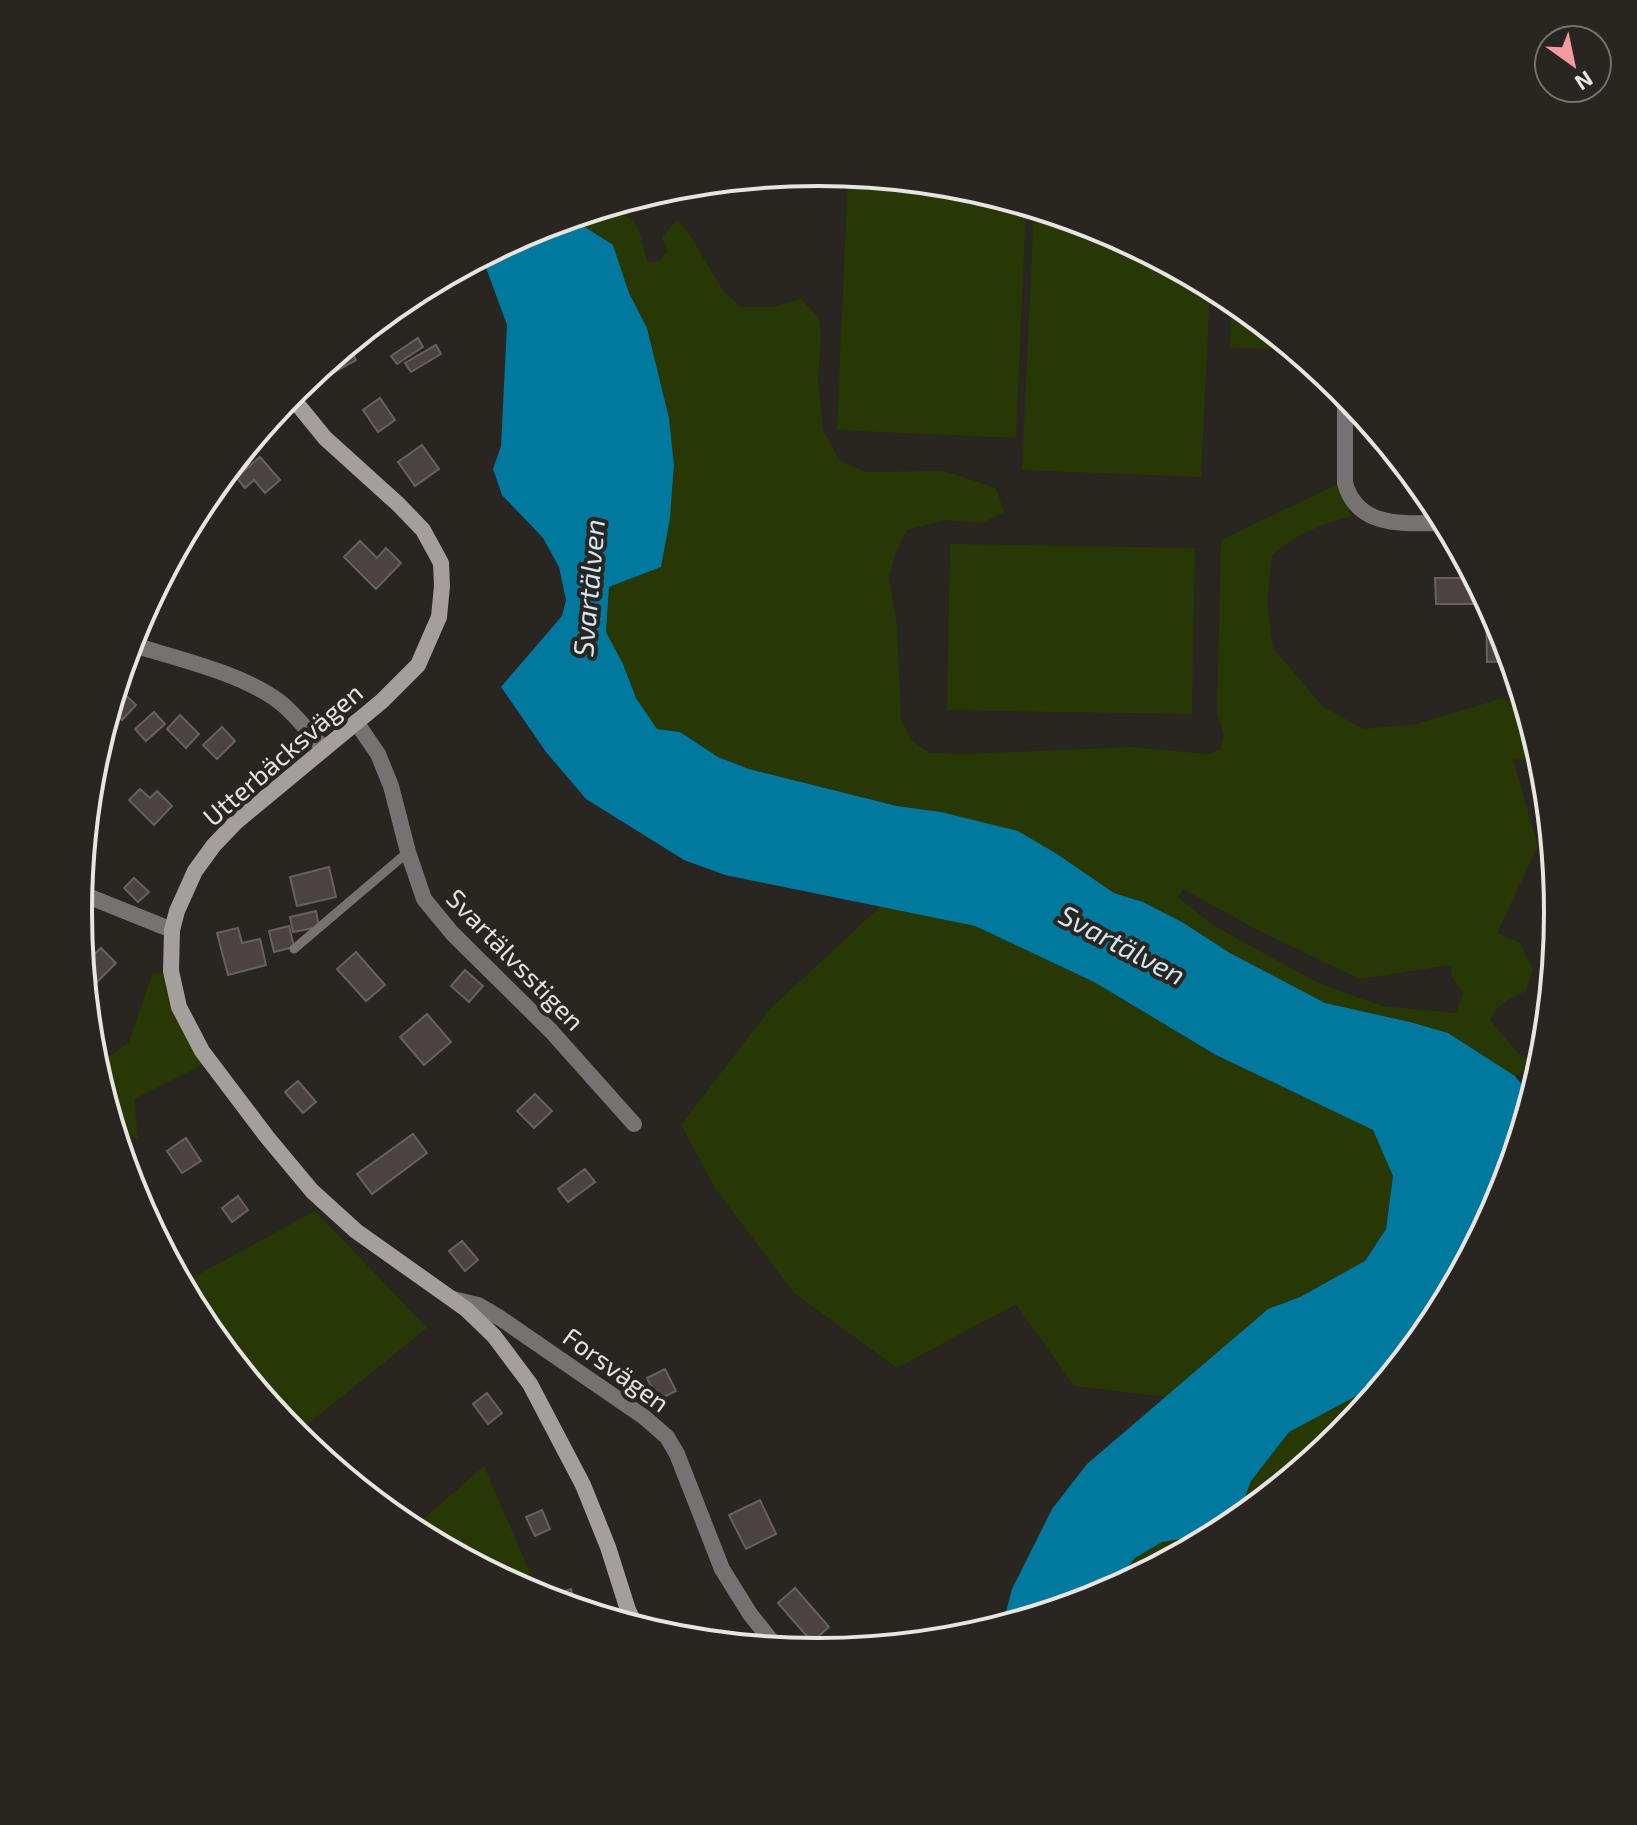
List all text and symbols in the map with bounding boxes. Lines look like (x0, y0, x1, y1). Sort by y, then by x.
north arrow (1533, 24, 1613, 104)
text: N (1571, 66, 1598, 97)
water label: Svartälven (565, 518, 611, 658)
street label: Utterbäcksvägen (196, 676, 368, 832)
street label: Svartälvsstigen (441, 882, 591, 1036)
water label: Svartälven (1054, 897, 1191, 991)
street label: Forsvägen (558, 1320, 676, 1418)

